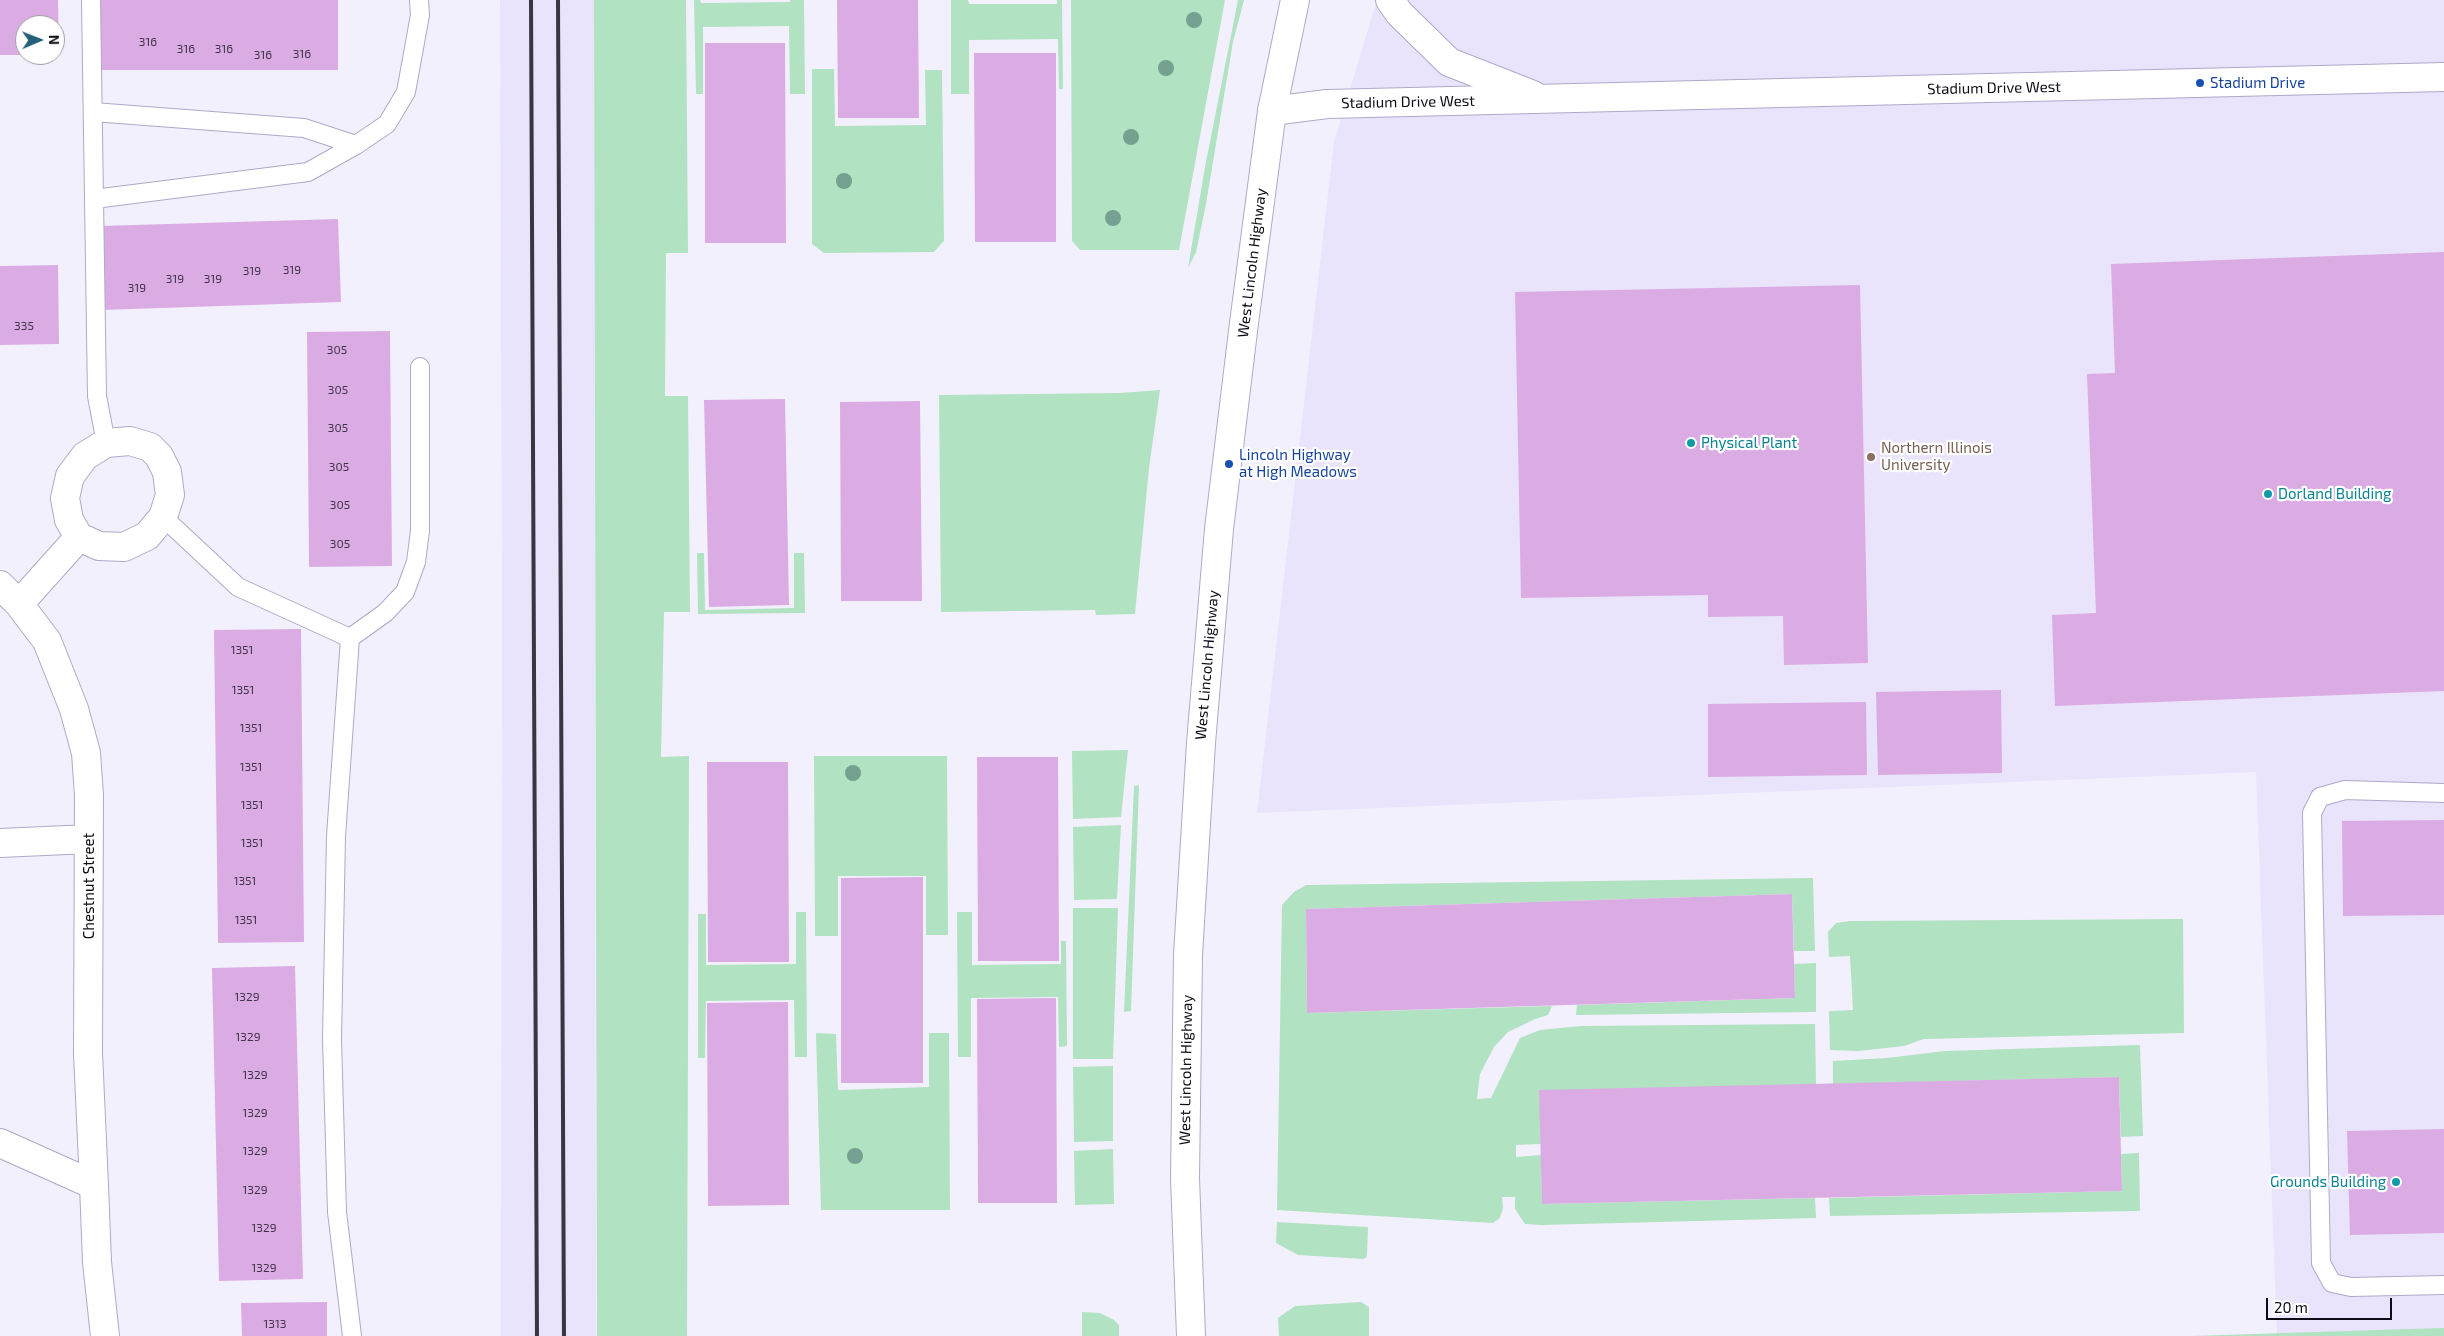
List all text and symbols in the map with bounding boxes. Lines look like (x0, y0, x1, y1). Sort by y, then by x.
north arrow (15, 15, 65, 65)
text: N (46, 35, 63, 45)
house number: 316 (139, 35, 157, 49)
house number: 316 (177, 42, 195, 56)
house number: 316 (215, 42, 233, 56)
house number: 316 (293, 47, 311, 61)
house number: 316 (254, 48, 272, 62)
place label: Stadium Drive (2210, 74, 2305, 92)
marker: Stadium Drive (2194, 77, 2206, 89)
street label: Stadium Drive West (1927, 78, 2061, 98)
street label: Stadium Drive West (1341, 92, 1475, 112)
street label: West Lincoln Highway (1234, 187, 1270, 339)
house number: 319 (283, 263, 301, 277)
house number: 319 (243, 264, 261, 278)
house number: 319 (166, 272, 184, 286)
house number: 319 (204, 272, 222, 286)
house number: 319 (128, 281, 146, 295)
house number: 335 (14, 319, 34, 333)
house number: 305 (327, 343, 347, 357)
house number: 305 (328, 383, 348, 397)
house number: 305 (328, 421, 348, 435)
place label: Physical Plant (1701, 434, 1797, 452)
marker: Physical Plant (1685, 437, 1697, 449)
place label: Northern Illinois University (1881, 439, 1992, 474)
place label: Lincoln Highway at High Meadows (1239, 446, 1357, 481)
marker: Northern Illinois University (1865, 451, 1877, 463)
marker: Lincoln Highway at High Meadows (1223, 458, 1235, 470)
house number: 305 (329, 460, 349, 474)
place label: Dorland Building (2278, 485, 2391, 503)
marker: Dorland Building (2262, 488, 2274, 500)
house number: 305 (330, 498, 350, 512)
house number: 305 (330, 537, 350, 551)
street label: West Lincoln Highway (1191, 589, 1223, 741)
house number: 1351 (231, 643, 253, 657)
house number: 1351 (232, 683, 254, 697)
house number: 1351 (240, 721, 262, 735)
house number: 1351 (240, 760, 262, 774)
house number: 1351 (241, 798, 263, 812)
street label: Chestnut Street (80, 833, 98, 939)
house number: 1351 (241, 836, 263, 850)
house number: 1351 (234, 874, 256, 888)
house number: 1351 (235, 913, 257, 927)
house number: 1329 (234, 990, 260, 1004)
street label: West Lincoln Highway (1176, 995, 1196, 1145)
house number: 1329 (235, 1030, 261, 1044)
house number: 1329 (242, 1068, 268, 1082)
house number: 1329 (242, 1106, 268, 1120)
house number: 1329 (242, 1144, 268, 1158)
place label: Grounds Building (2270, 1173, 2386, 1191)
marker: Grounds Building (2390, 1176, 2402, 1188)
house number: 1329 (242, 1183, 268, 1197)
house number: 1329 (251, 1221, 277, 1235)
house number: 1329 (251, 1261, 277, 1275)
scale bar (2269, 1288, 2395, 1320)
text: 20 m (2274, 1298, 2308, 1316)
house number: 1313 (264, 1317, 286, 1331)

